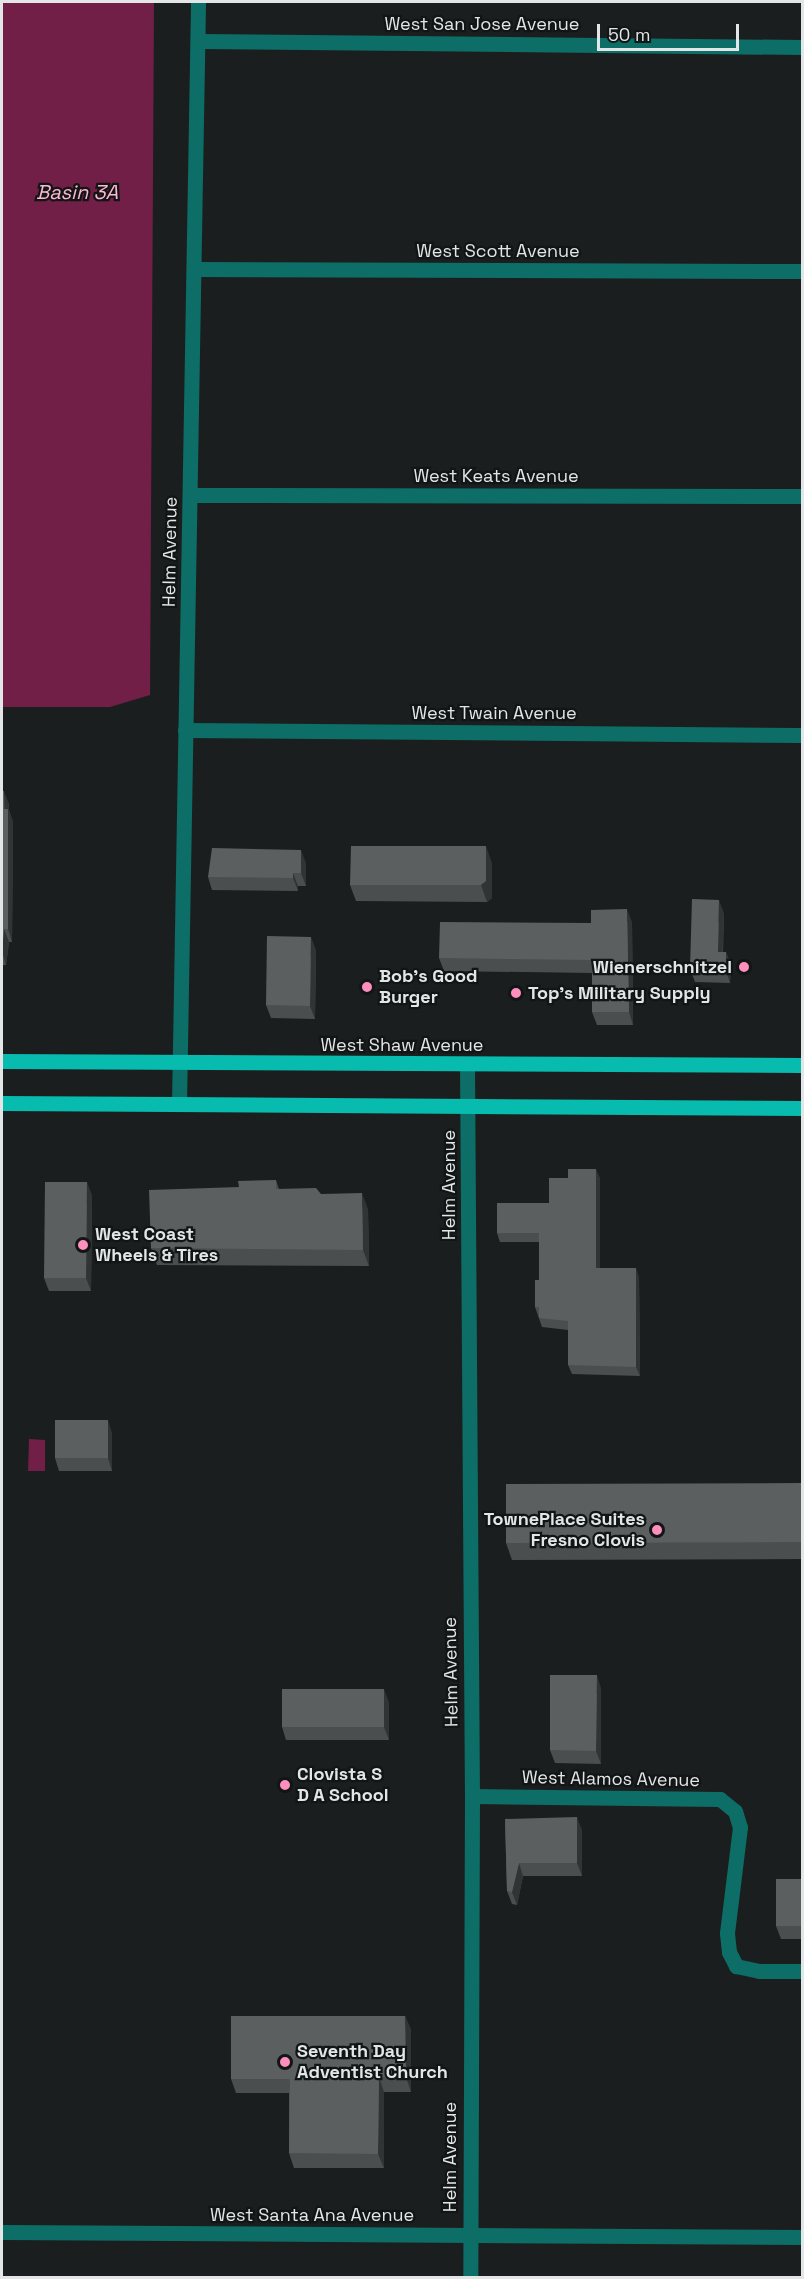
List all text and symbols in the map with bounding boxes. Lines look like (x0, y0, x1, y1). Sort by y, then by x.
scale bar (600, 12, 742, 50)
street label: West San Jose Avenue (384, 13, 580, 35)
text: 50 m (608, 23, 650, 46)
water label: Basin 3A (36, 180, 118, 204)
street label: West Scott Avenue (416, 240, 580, 262)
street label: West Keats Avenue (413, 465, 579, 487)
street label: Helm Avenue (158, 497, 182, 607)
street label: West Twain Avenue (411, 702, 577, 724)
place label: Wienerschnitzel (593, 956, 732, 978)
marker: Wienerschnitzel (737, 960, 751, 974)
place label: Bob's Good Burger (379, 966, 478, 1008)
marker: Bob's Good Burger (360, 980, 374, 994)
place label: Top's Military Supply (528, 982, 711, 1004)
marker: Top's Military Supply (509, 986, 523, 1000)
street label: West Shaw Avenue (320, 1034, 484, 1056)
street label: Helm Avenue (438, 1130, 460, 1240)
place label: West Coast Wheels & Tires (95, 1224, 219, 1266)
marker: West Coast Wheels & Tires (76, 1238, 90, 1252)
place label: TownePlace Suites Fresno Clovis (484, 1509, 645, 1552)
marker: TownePlace Suites Fresno Clovis (650, 1523, 664, 1537)
street label: Helm Avenue (439, 1617, 463, 1727)
place label: Clovista S D A School (297, 1764, 389, 1806)
street label: West Alamos Avenue (521, 1767, 701, 1791)
marker: Clovista S D A School (278, 1778, 292, 1792)
place label: Seventh Day Adventist Church (297, 2041, 448, 2084)
marker: Seventh Day Adventist Church (278, 2055, 292, 2069)
street label: Helm Avenue (439, 2102, 461, 2212)
street label: West Santa Ana Avenue (210, 2204, 414, 2226)

